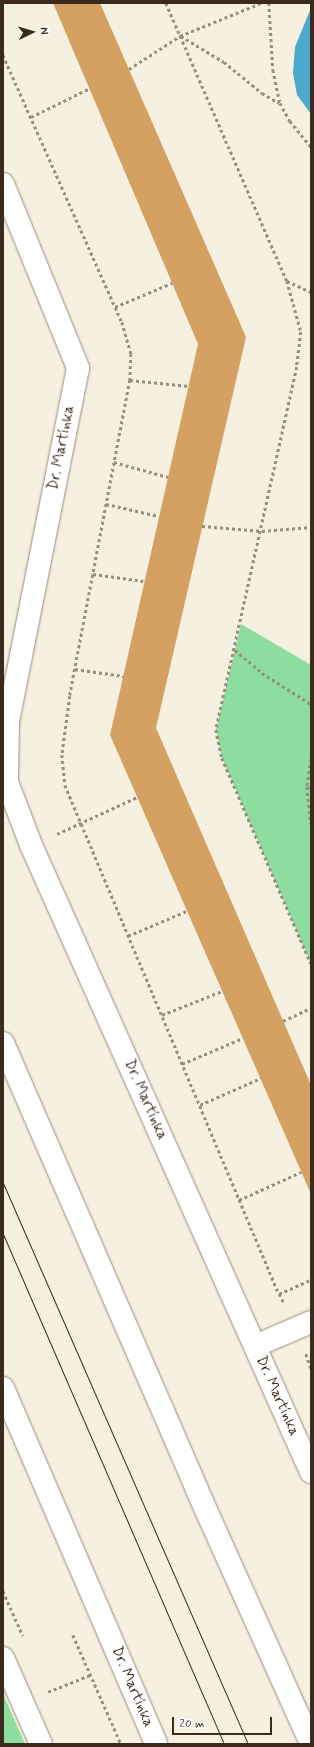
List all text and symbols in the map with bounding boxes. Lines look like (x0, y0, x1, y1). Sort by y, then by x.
north arrow (12, 12, 52, 52)
text: N (37, 27, 51, 35)
street label: Dr. Martínka (45, 404, 79, 492)
street label: Dr. Martínka (119, 1057, 171, 1143)
street label: Dr. Martínka (251, 1353, 303, 1439)
street label: Dr. Martínka (107, 1644, 157, 1730)
scale bar (174, 1709, 274, 1735)
text: 20 m (179, 1716, 205, 1732)

